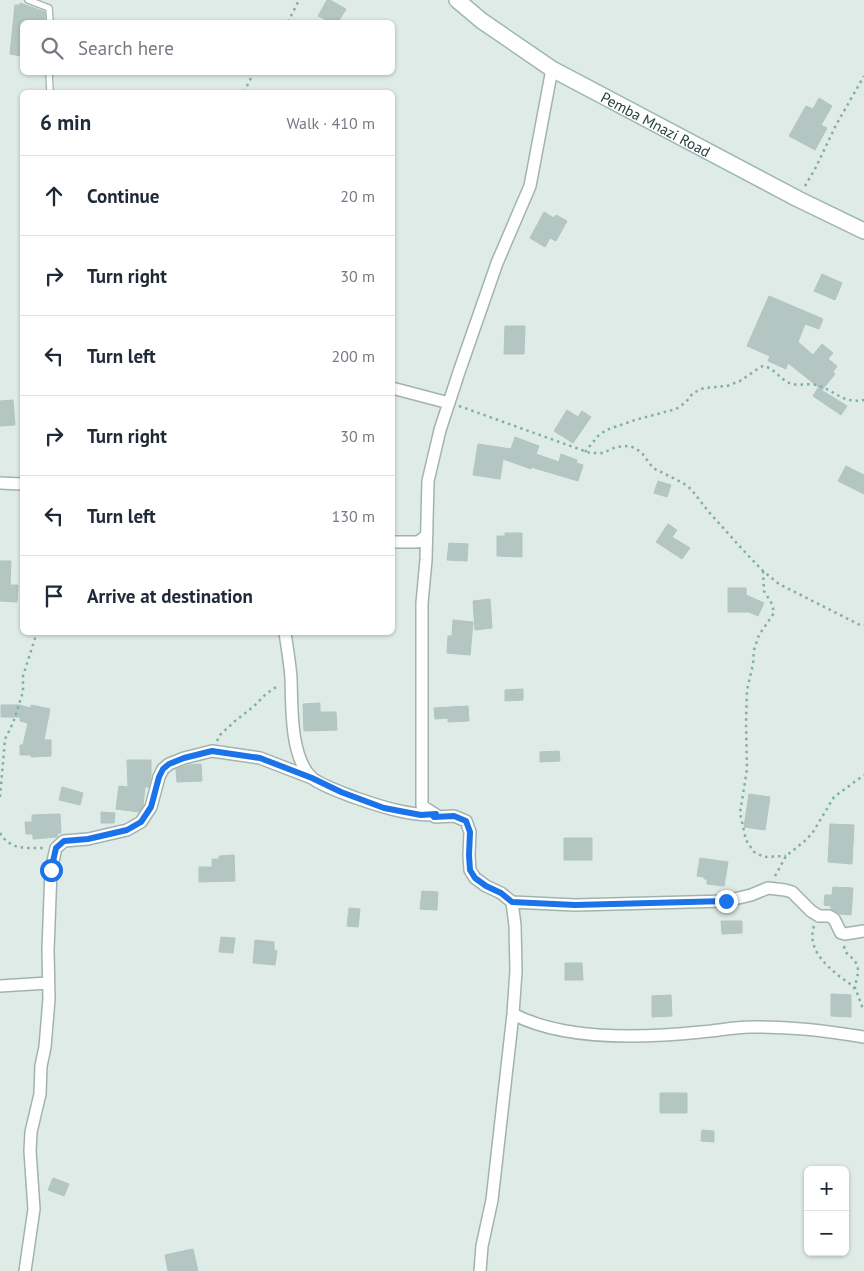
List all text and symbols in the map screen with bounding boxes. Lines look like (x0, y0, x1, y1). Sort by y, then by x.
search box (20, 20, 395, 75)
icon: search (38, 34, 66, 62)
text: Search here (78, 36, 174, 60)
street label: Pemba Mnazi Road (598, 87, 714, 161)
text: 6 min (40, 109, 91, 136)
text: Walk · 410 m (286, 113, 375, 133)
icon: ahead (40, 182, 68, 210)
text: Continue (87, 184, 159, 208)
text: 20 m (340, 186, 375, 206)
icon: right (40, 262, 68, 290)
text: Turn right (87, 264, 167, 288)
text: 30 m (340, 266, 375, 286)
icon: left (40, 342, 68, 370)
text: Turn left (87, 344, 156, 368)
text: 200 m (332, 346, 375, 366)
icon: right (40, 422, 68, 450)
text: Turn right (87, 424, 167, 448)
text: 30 m (340, 426, 375, 446)
icon: left (40, 502, 68, 530)
text: Turn left (87, 504, 156, 528)
text: 130 m (332, 506, 375, 526)
icon: arrive (40, 582, 68, 610)
text: Arrive at destination (87, 584, 253, 608)
route start (40, 859, 63, 882)
route end (715, 890, 738, 913)
map controls (804, 1166, 849, 1256)
button: + (804, 1166, 849, 1211)
button: − (804, 1211, 849, 1256)

